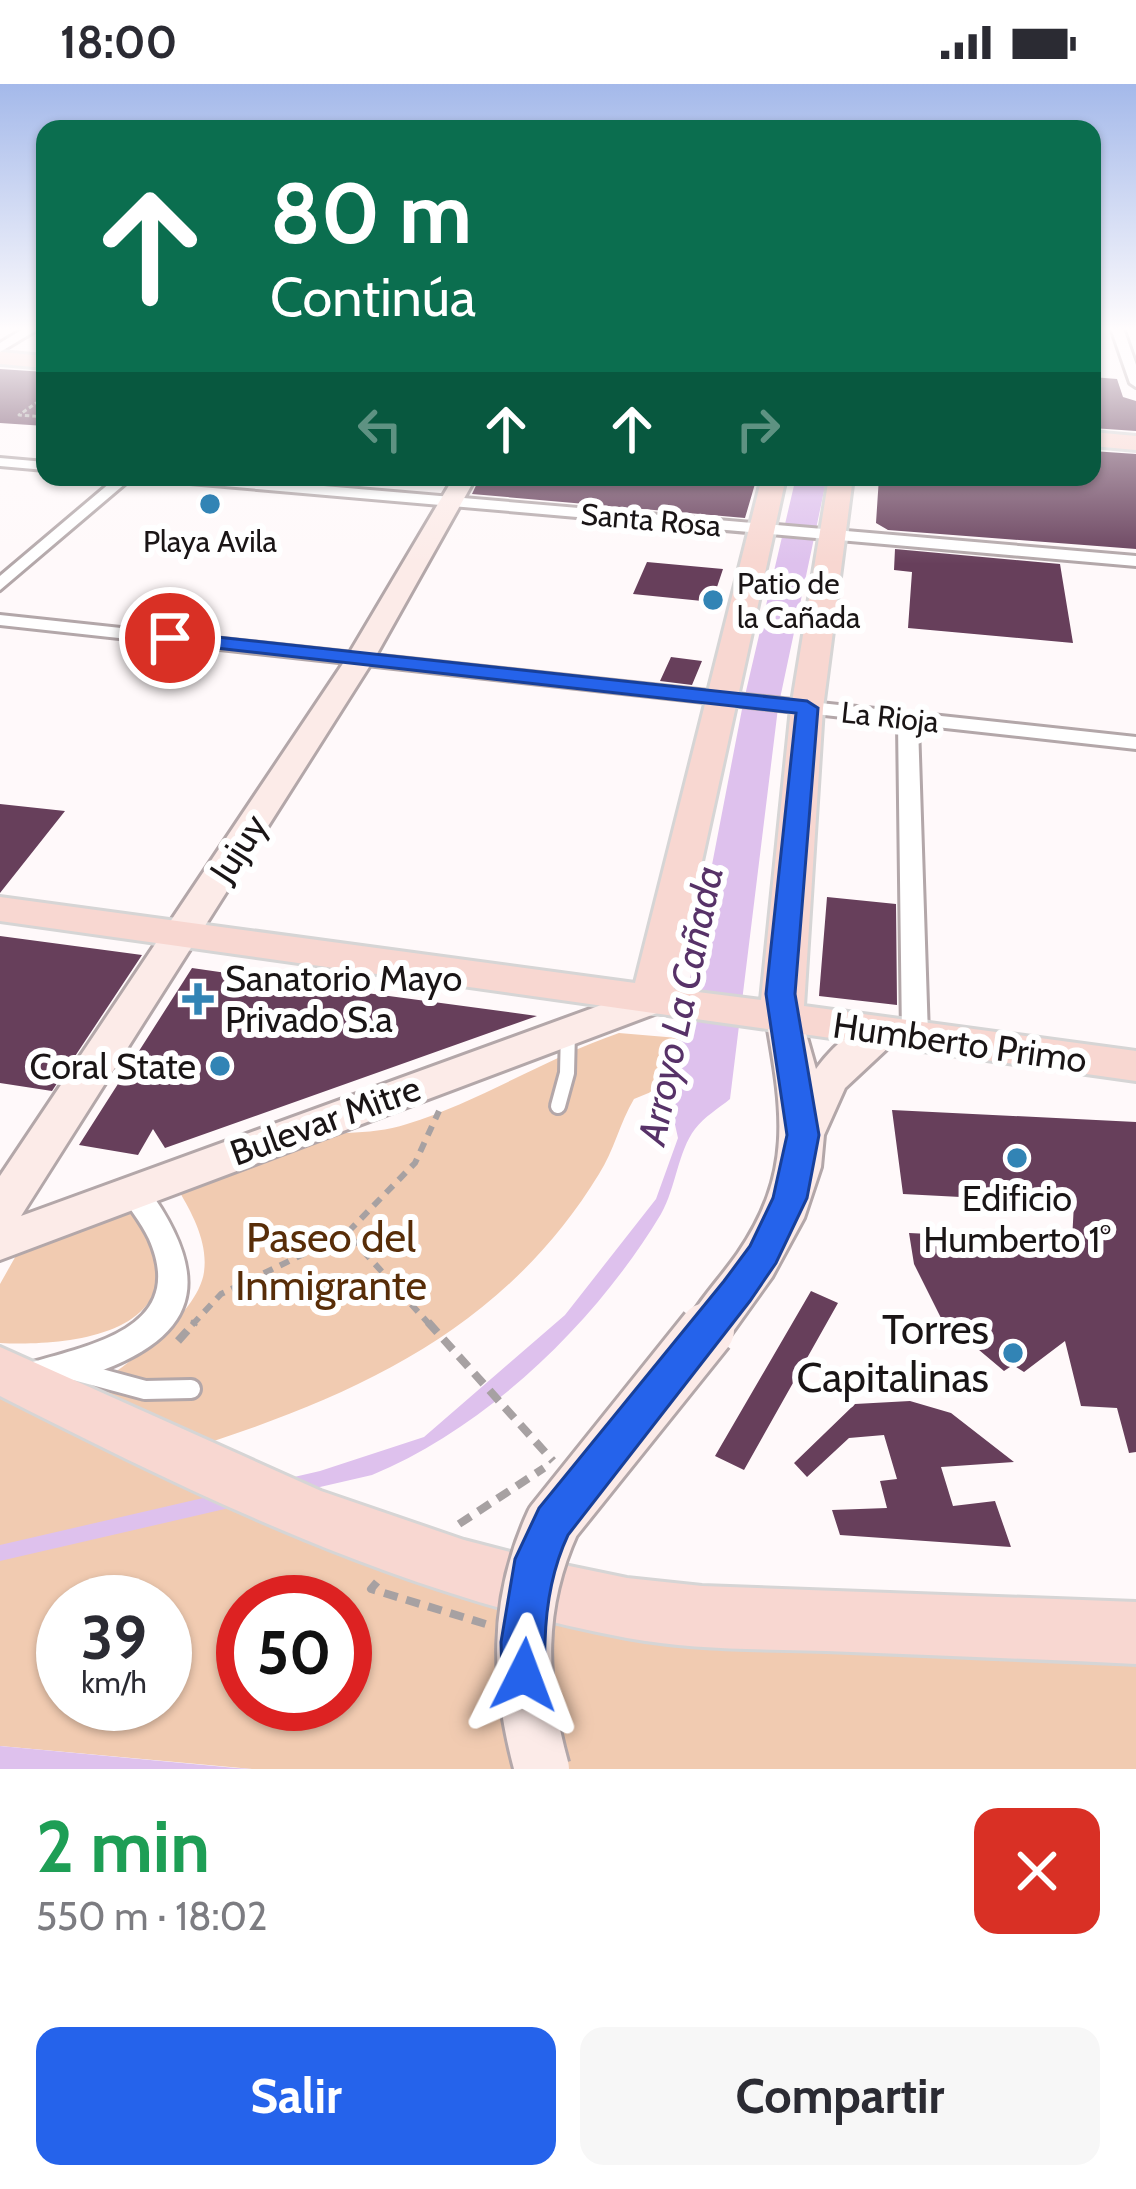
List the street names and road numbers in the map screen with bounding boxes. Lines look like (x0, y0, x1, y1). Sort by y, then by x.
street label: Santa Rosa (579, 495, 723, 545)
street label: La Rioja (839, 693, 941, 741)
street label: Jujuy (199, 806, 276, 891)
street label: Humberto Primo (830, 1002, 1090, 1082)
street label: Bulevar Mitre (224, 1065, 426, 1175)

